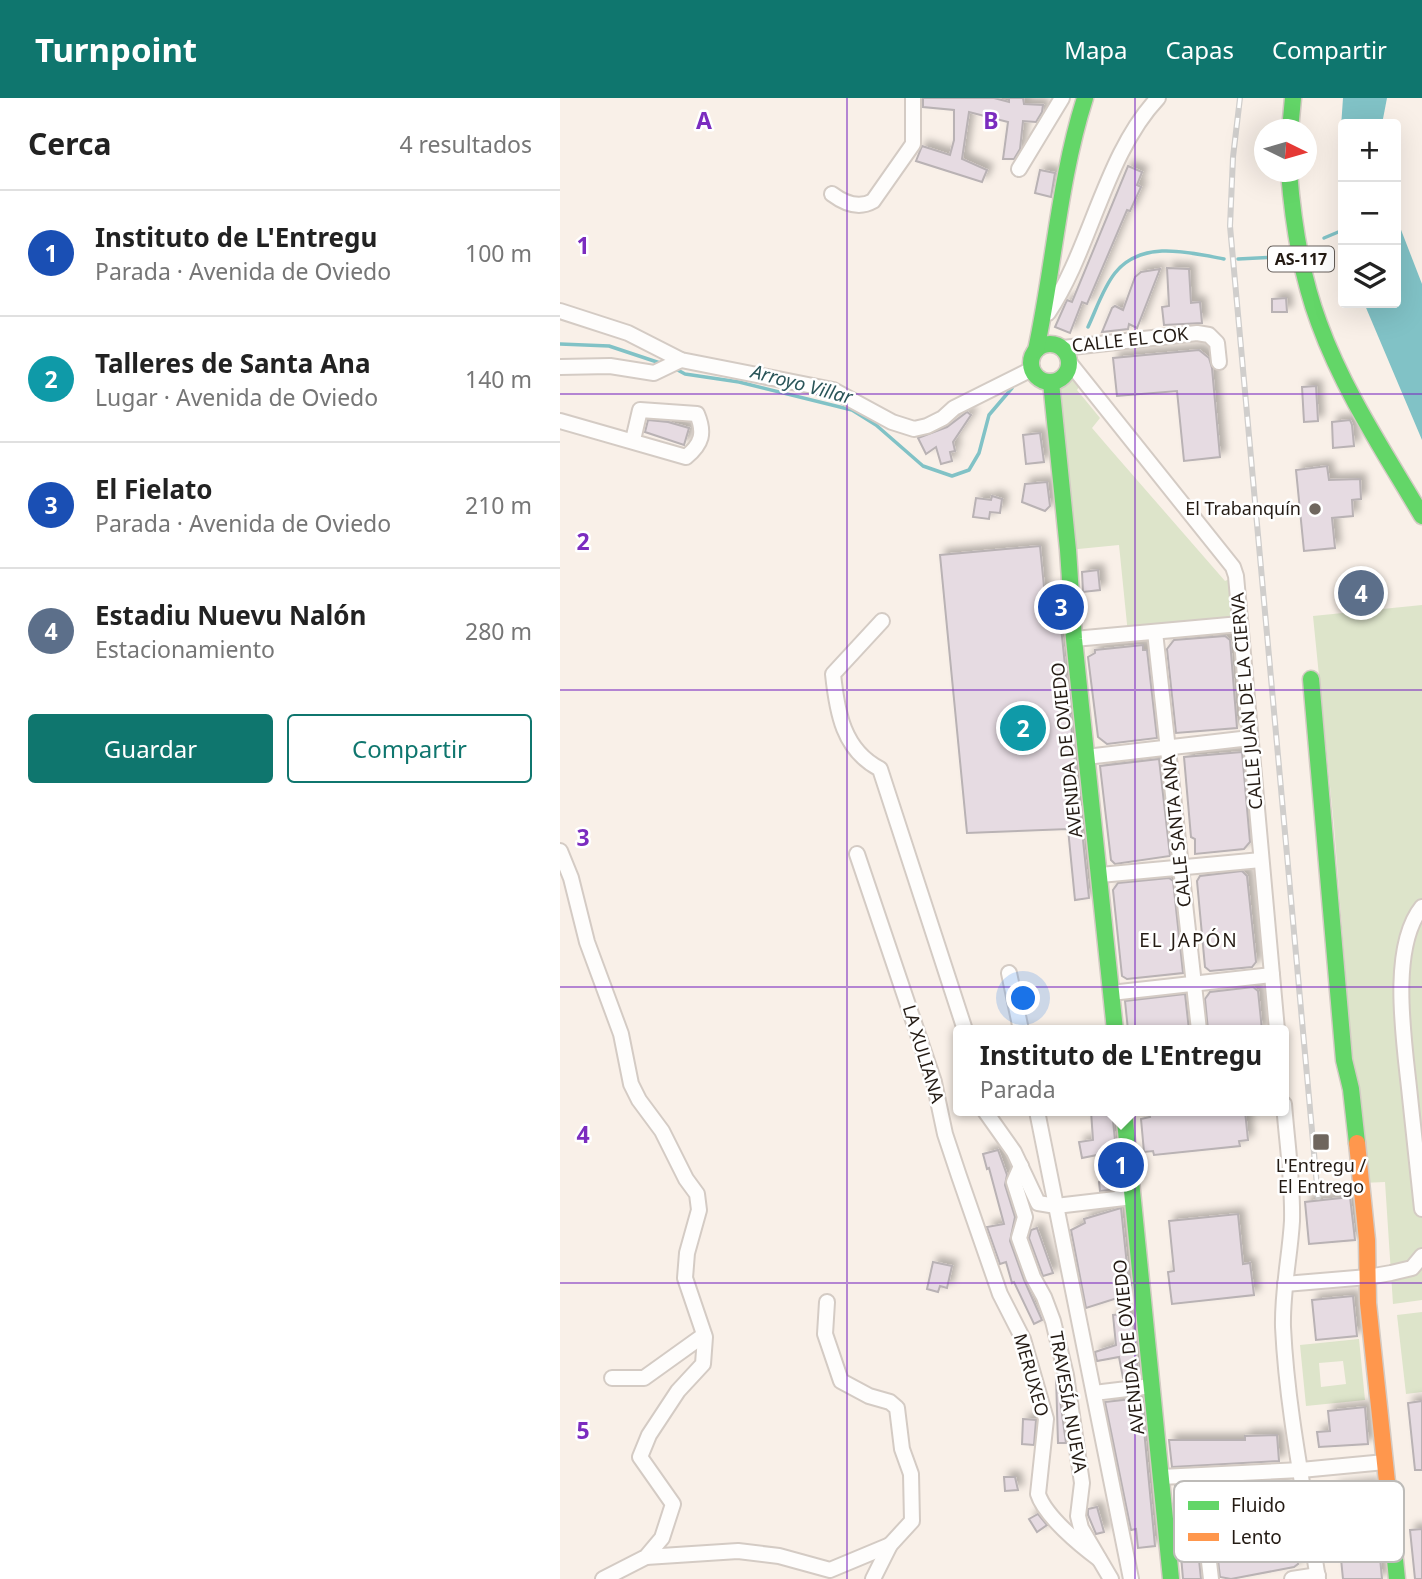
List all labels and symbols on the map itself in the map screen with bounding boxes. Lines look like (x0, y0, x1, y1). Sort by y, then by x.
text: A (696, 104, 712, 136)
text: B (983, 104, 999, 136)
north arrow (1254, 119, 1317, 182)
text: 1 (576, 229, 590, 261)
road number: AS-117 (1268, 246, 1334, 272)
street label: CALLE EL COK (1071, 321, 1190, 357)
water label: Arroyo Villar (747, 357, 857, 410)
place label: El Trabanquín (1185, 496, 1301, 520)
marker: El Trabanquín (1307, 501, 1323, 517)
text: 2 (576, 525, 590, 557)
pin: 4 (1338, 567, 1384, 619)
pin: 3 (1038, 581, 1084, 633)
street label: CALLE JUAN DE LA CIERVA (1225, 591, 1267, 811)
street label: AVENIDA DE OVIEDO (1045, 661, 1087, 839)
pin: 2 (1000, 702, 1046, 754)
street label: CALLE SANTA ANA (1156, 753, 1196, 908)
text: 3 (576, 821, 590, 853)
district label: EL JAPÓN (1139, 927, 1239, 953)
your location (1006, 981, 1040, 1015)
street label: LA XULIANA (898, 1002, 950, 1106)
text: 4 (576, 1118, 590, 1150)
marker: L'Entregu / El Entrego (1311, 1132, 1331, 1152)
pin: 1 (1098, 1139, 1144, 1191)
place label: L'Entregu / El Entrego (1276, 1153, 1367, 1198)
street label: AVENIDA DE OVIEDO (1107, 1258, 1149, 1436)
street label: TRAVESÍA NUEVA (1045, 1329, 1093, 1475)
street label: MERUXEO (1009, 1330, 1055, 1419)
text: 5 (576, 1414, 590, 1446)
legend (1174, 1481, 1404, 1562)
text: Fluido (1231, 1492, 1286, 1518)
text: Lento (1231, 1524, 1282, 1550)

